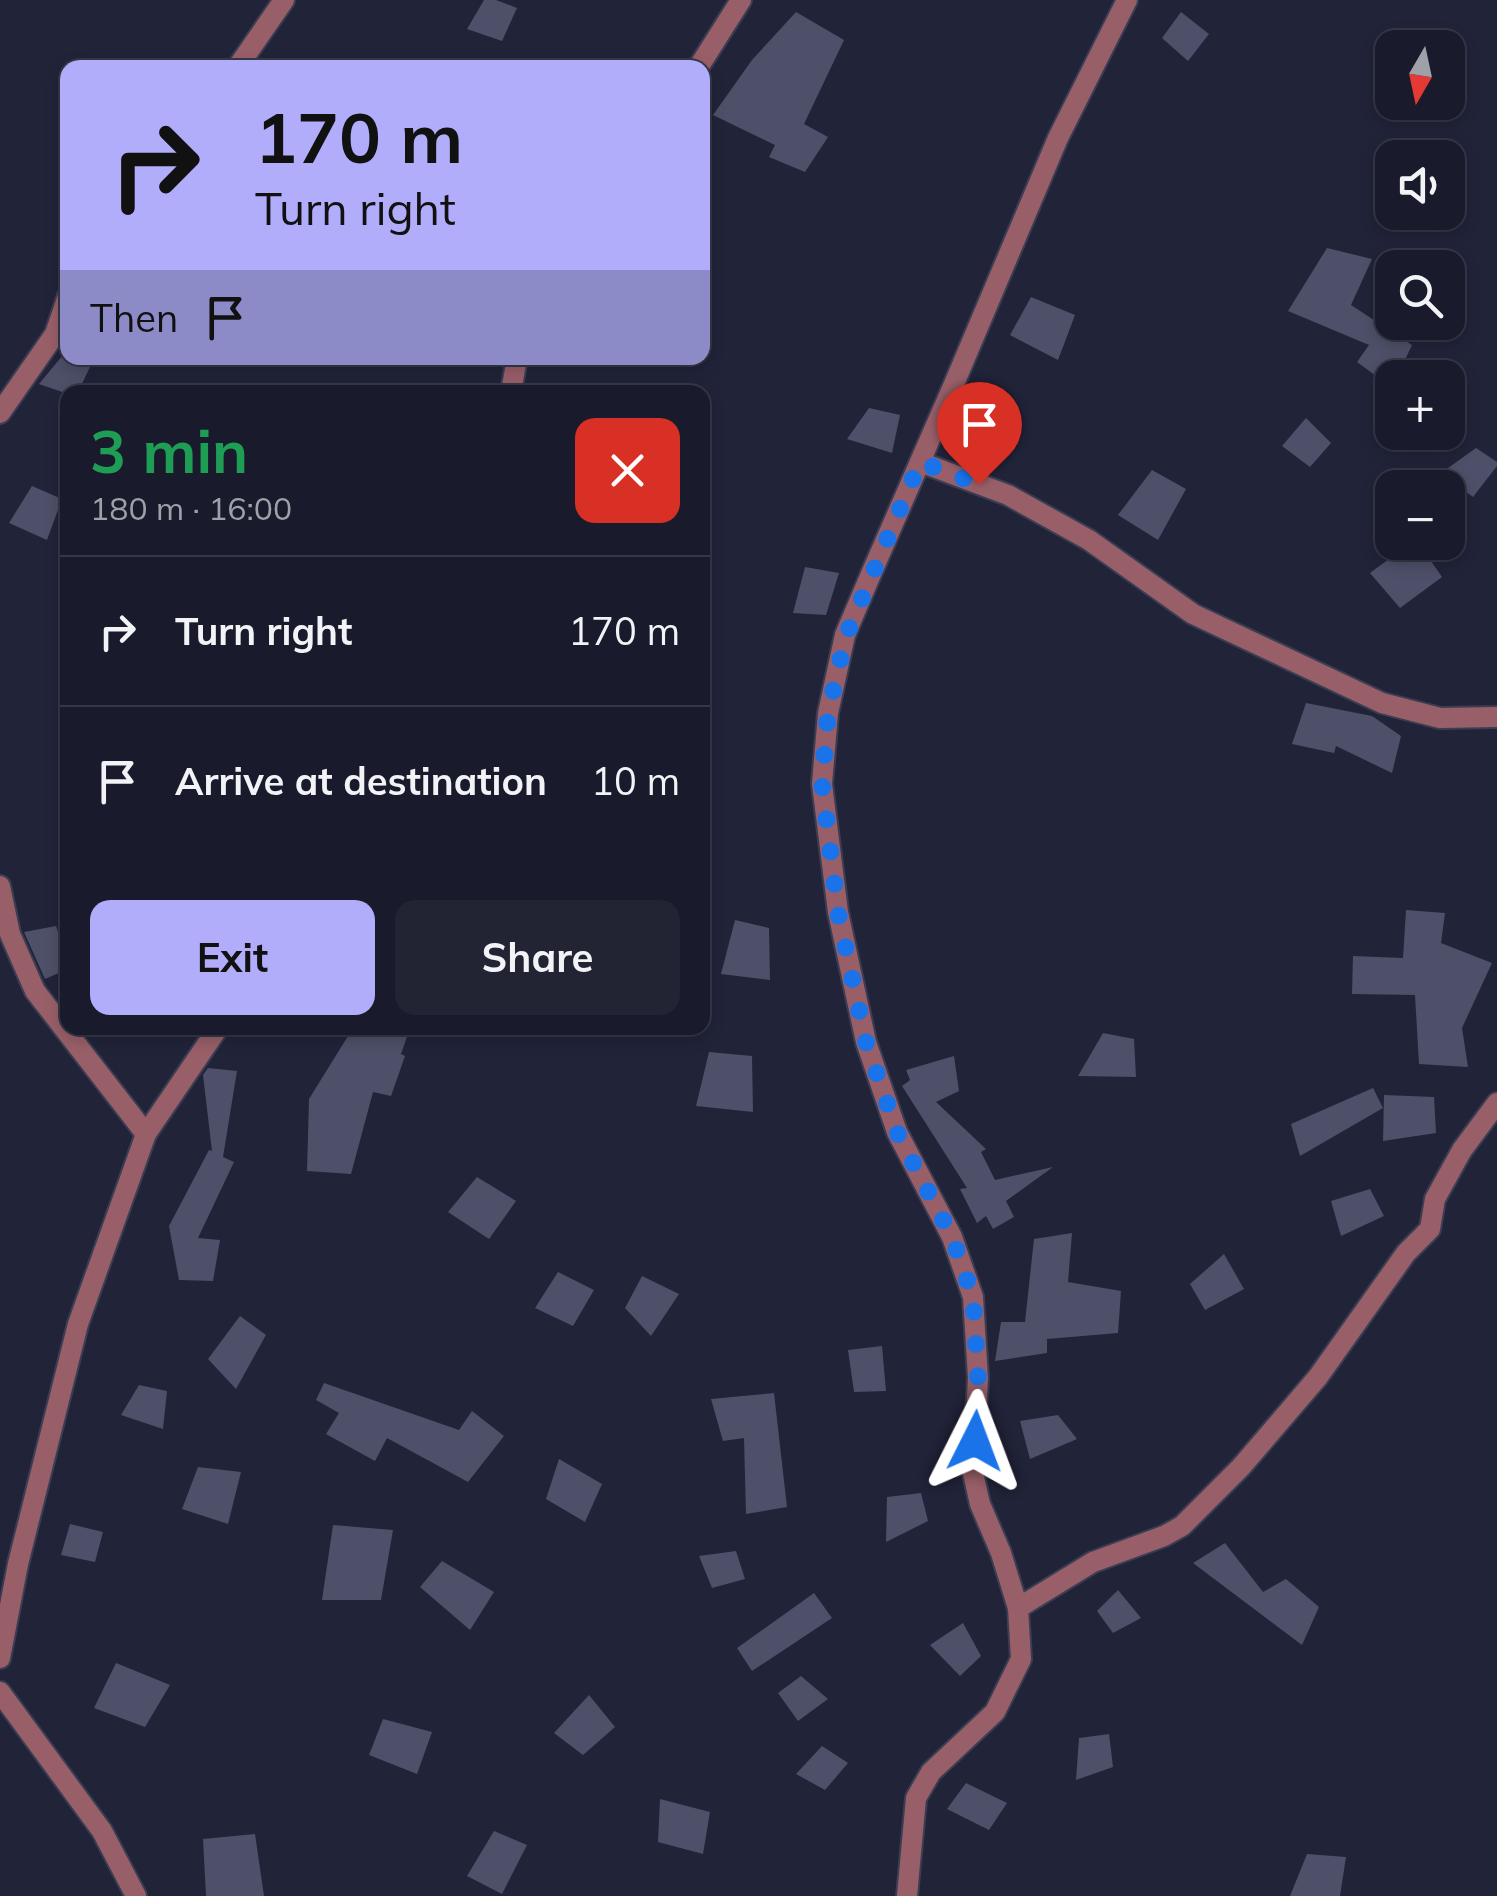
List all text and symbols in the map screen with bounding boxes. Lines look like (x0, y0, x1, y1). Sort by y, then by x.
north arrow (1375, 30, 1465, 120)
map controls (1375, 30, 1465, 560)
text: 170 m (255, 93, 463, 181)
icon: right (90, 100, 220, 230)
button: sound (1375, 140, 1465, 230)
text: Turn right (255, 180, 456, 236)
button: search (1375, 250, 1465, 340)
icon: arrive (198, 290, 253, 345)
text: Then (90, 294, 178, 342)
button: + (1375, 360, 1465, 450)
pin (937, 382, 1022, 485)
icon: arrive (952, 397, 1007, 452)
text: 3 min (90, 413, 248, 488)
button: close (575, 418, 680, 523)
button: − (1375, 470, 1465, 560)
text: 180 m · 16:00 (90, 488, 292, 528)
icon: right (90, 604, 145, 659)
text: Turn right (175, 607, 352, 655)
text: 170 m (568, 607, 680, 655)
icon: arrive (90, 754, 145, 809)
text: Arrive at destination (175, 757, 547, 805)
text: 10 m (591, 757, 680, 805)
button: Exit (90, 900, 375, 1015)
button: Share (395, 900, 680, 1015)
position arrow (923, 1389, 1027, 1493)

